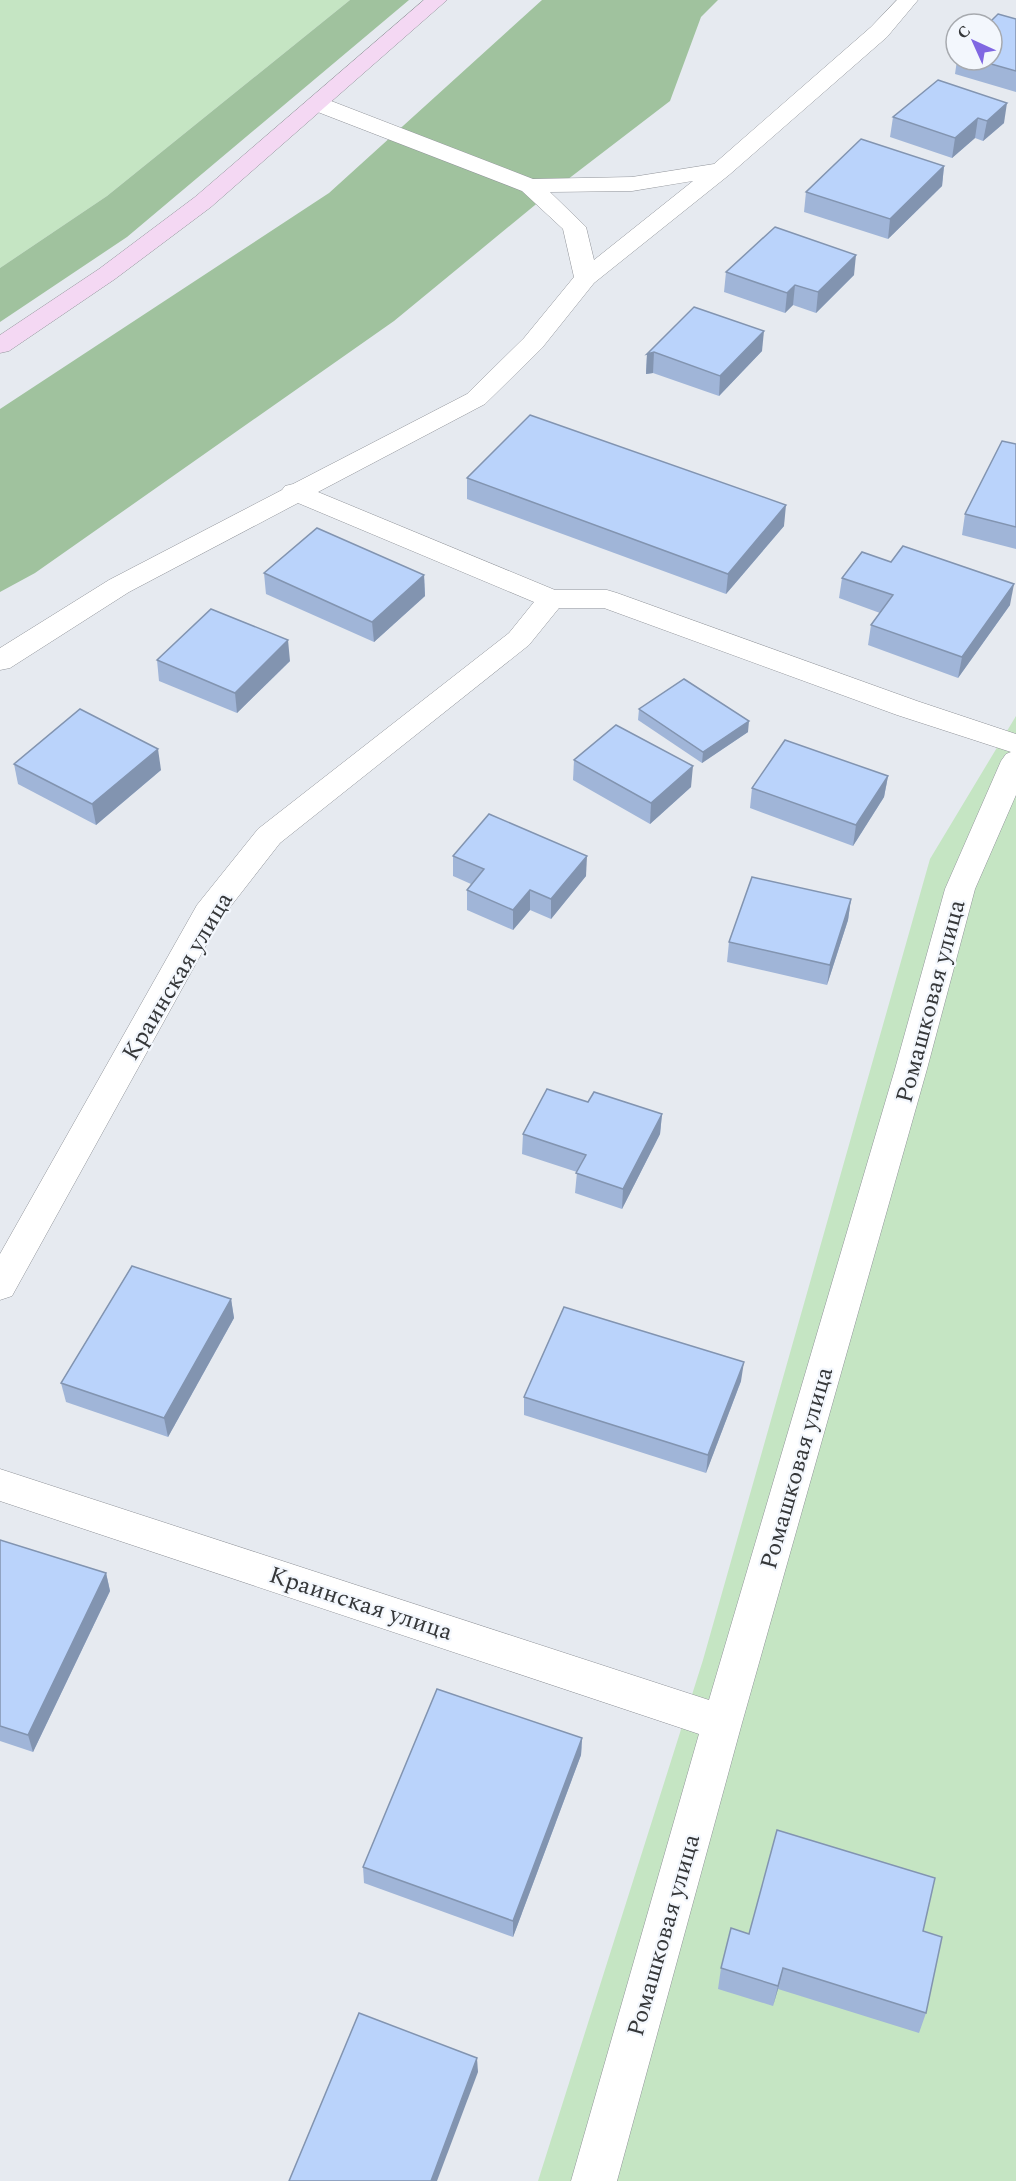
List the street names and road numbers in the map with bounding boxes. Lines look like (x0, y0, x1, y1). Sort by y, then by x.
street label: Краинская улица (113, 885, 243, 1068)
street label: Ромашковая улица (887, 895, 975, 1107)
street label: Ромашковая улица (751, 1363, 843, 1574)
street label: Краинская улица (264, 1557, 457, 1651)
street label: Ромашковая улица (618, 1830, 710, 2041)

